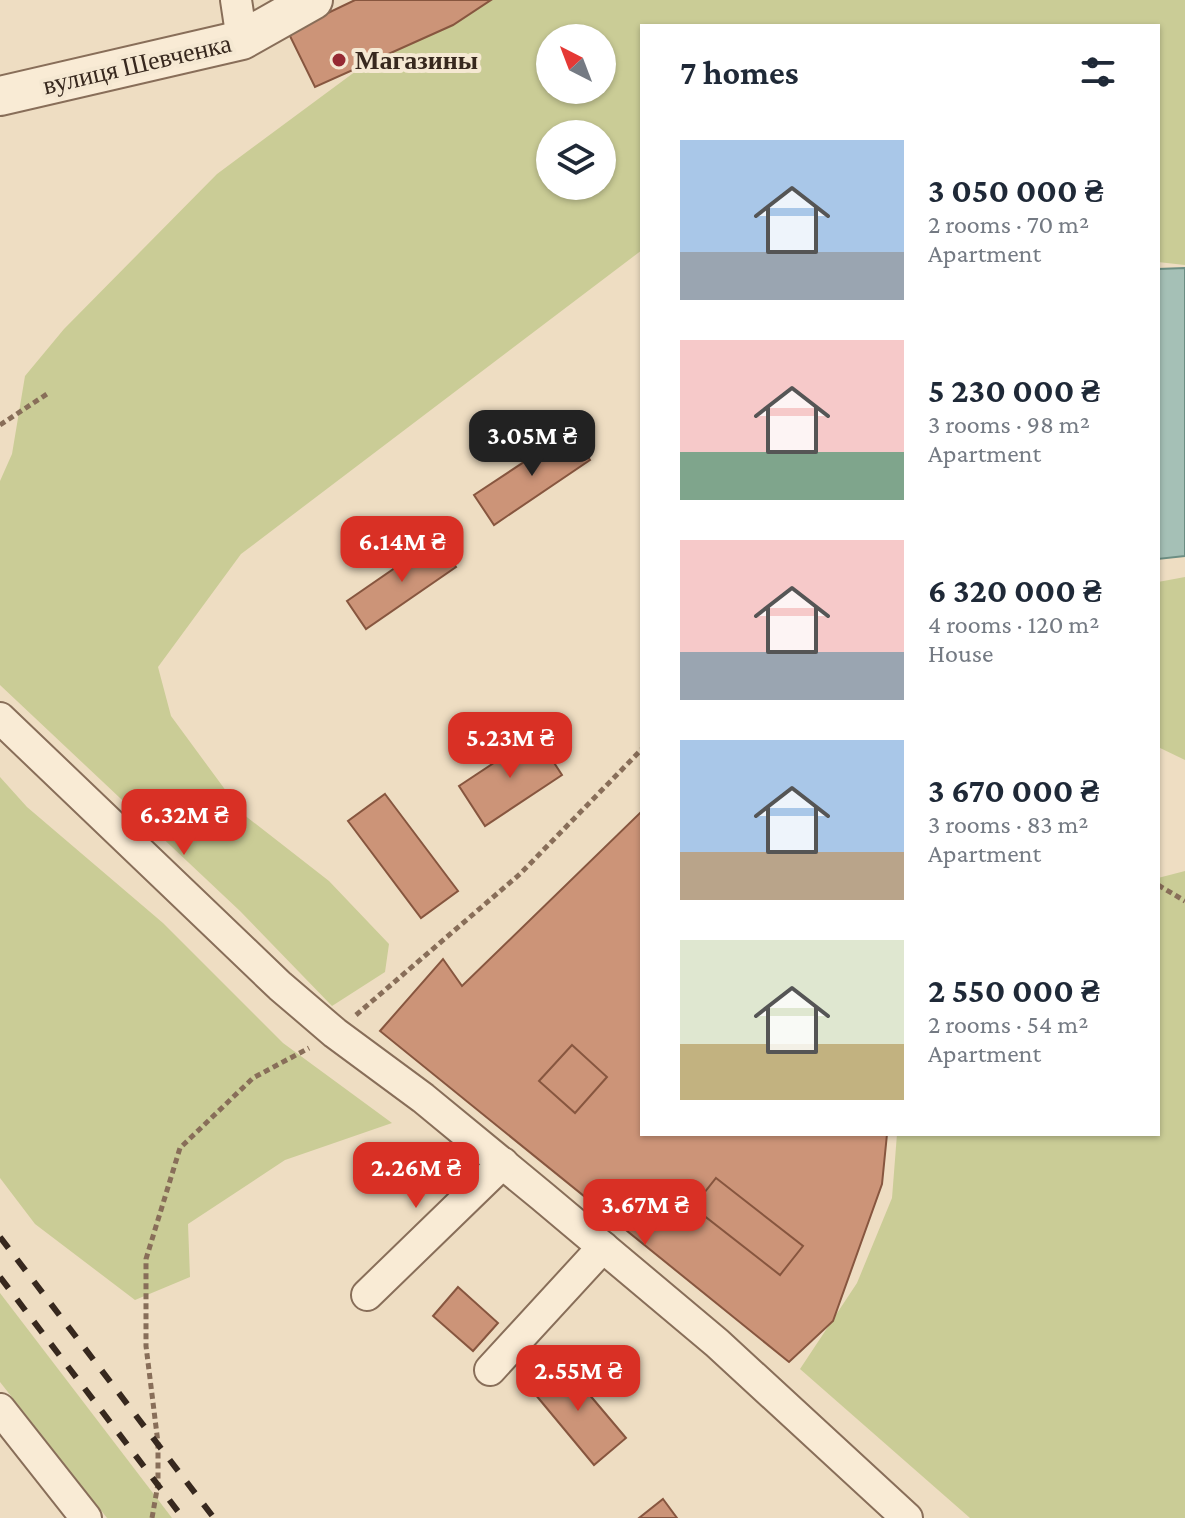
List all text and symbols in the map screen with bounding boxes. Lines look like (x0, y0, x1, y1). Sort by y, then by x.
north arrow (536, 24, 616, 104)
map controls (536, 24, 616, 200)
street label: вулиця Шевченка (40, 29, 234, 100)
place label: Магазины (355, 46, 478, 75)
icon: filters (1076, 50, 1120, 94)
marker: Магазины (330, 51, 348, 69)
text: 7 homes (680, 54, 799, 91)
button: layers (536, 120, 616, 200)
icon: home (744, 172, 840, 268)
text: 3 050 000 ₴ (928, 172, 1103, 209)
text: 2 rooms · 70 m² (928, 210, 1089, 239)
text: Apartment (928, 239, 1041, 268)
icon: home (744, 372, 840, 468)
text: 5 230 000 ₴ (928, 372, 1100, 409)
pin: 3.05M ₴ (458, 410, 606, 478)
text: 3 rooms · 98 m² (928, 410, 1090, 439)
text: 3.05M ₴ (487, 421, 577, 450)
text: Apartment (928, 439, 1041, 468)
pin: 6.14M ₴ (328, 516, 476, 584)
text: 6.14M ₴ (358, 527, 446, 556)
icon: home (744, 572, 840, 668)
text: 6 320 000 ₴ (928, 572, 1101, 609)
text: 4 rooms · 120 m² (928, 610, 1099, 639)
text: House (928, 639, 993, 668)
pin: 5.23M ₴ (436, 712, 584, 780)
text: 5.23M ₴ (466, 723, 554, 752)
icon: home (744, 772, 840, 868)
text: 3 670 000 ₴ (928, 772, 1099, 809)
pin: 6.32M ₴ (110, 789, 258, 857)
text: 6.32M ₴ (140, 800, 228, 829)
text: 3 rooms · 83 m² (928, 810, 1089, 839)
text: Apartment (928, 839, 1041, 868)
icon: home (744, 972, 840, 1068)
text: 2 550 000 ₴ (928, 972, 1099, 1009)
text: 2 rooms · 54 m² (928, 1010, 1088, 1039)
text: Apartment (928, 1039, 1041, 1068)
pin: 2.26M ₴ (342, 1142, 490, 1210)
text: 2.26M ₴ (371, 1153, 461, 1182)
pin: 3.67M ₴ (571, 1179, 719, 1247)
text: 3.67M ₴ (601, 1190, 689, 1219)
pin: 2.55M ₴ (504, 1345, 652, 1413)
text: 2.55M ₴ (534, 1356, 622, 1385)

